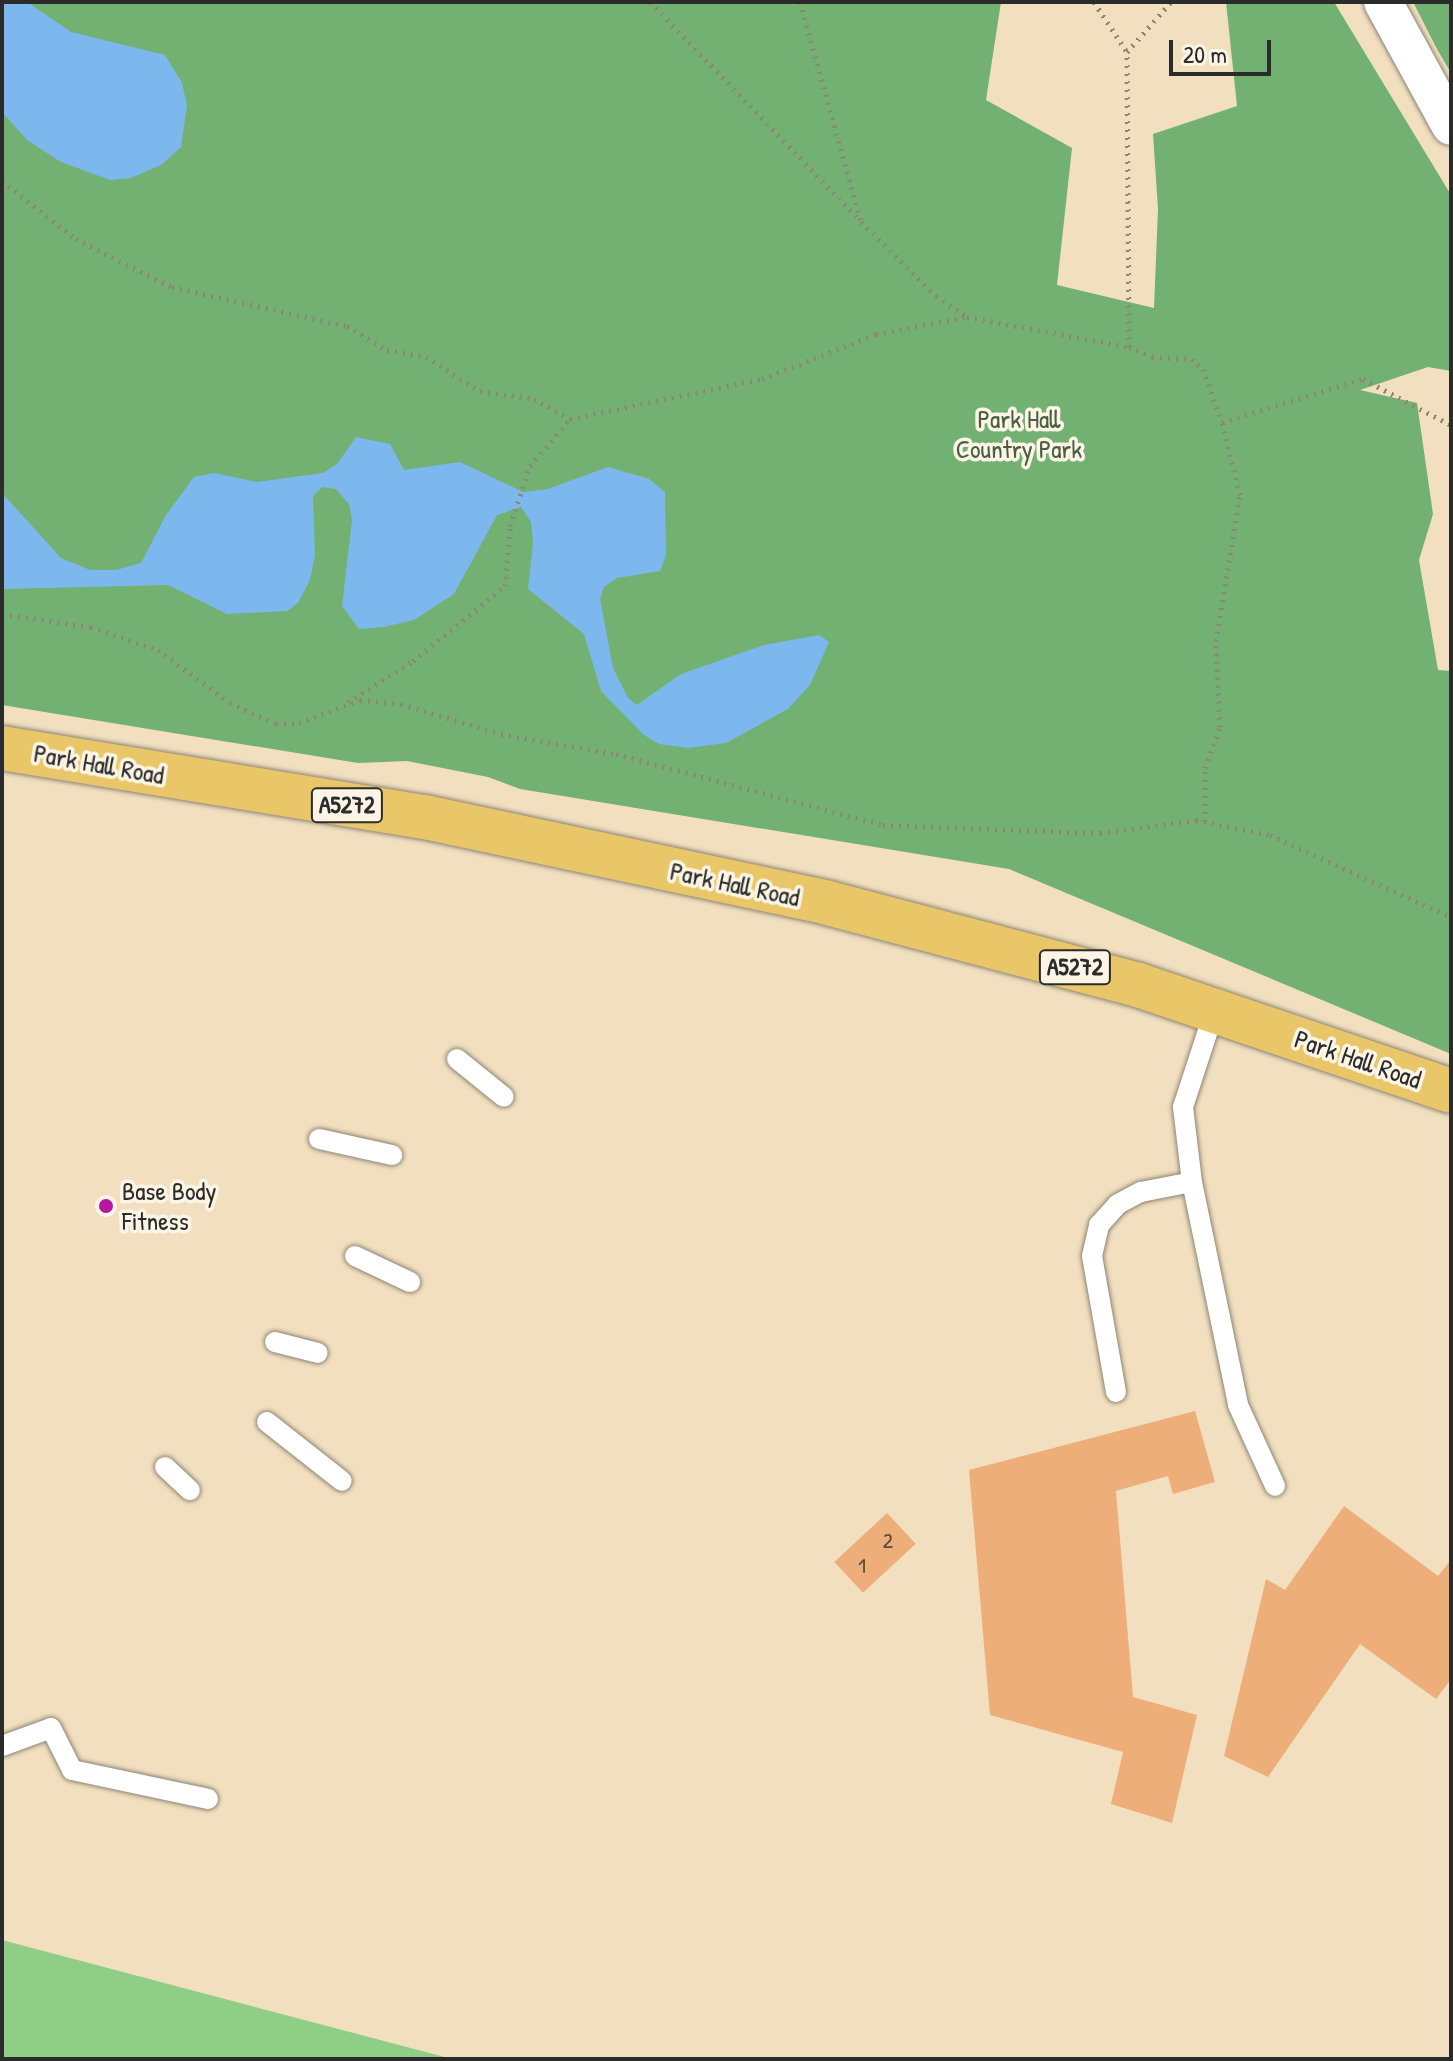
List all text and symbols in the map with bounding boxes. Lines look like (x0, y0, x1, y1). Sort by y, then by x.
scale bar (1173, 24, 1275, 74)
text: 20 m (1183, 38, 1227, 70)
park label: Park Hall Country Park (956, 403, 1082, 464)
street label: Park Hall Road (31, 737, 167, 791)
road number: A5272 (309, 785, 385, 825)
street label: Park Hall Road (667, 855, 803, 913)
road number: A5272 (1037, 947, 1113, 987)
street label: Park Hall Road (1291, 1023, 1425, 1095)
place label: Base Body Fitness (122, 1175, 217, 1236)
marker: Base Body Fitness (97, 1197, 115, 1215)
house number: 2 (883, 1528, 893, 1554)
house number: 1 (858, 1553, 866, 1579)

